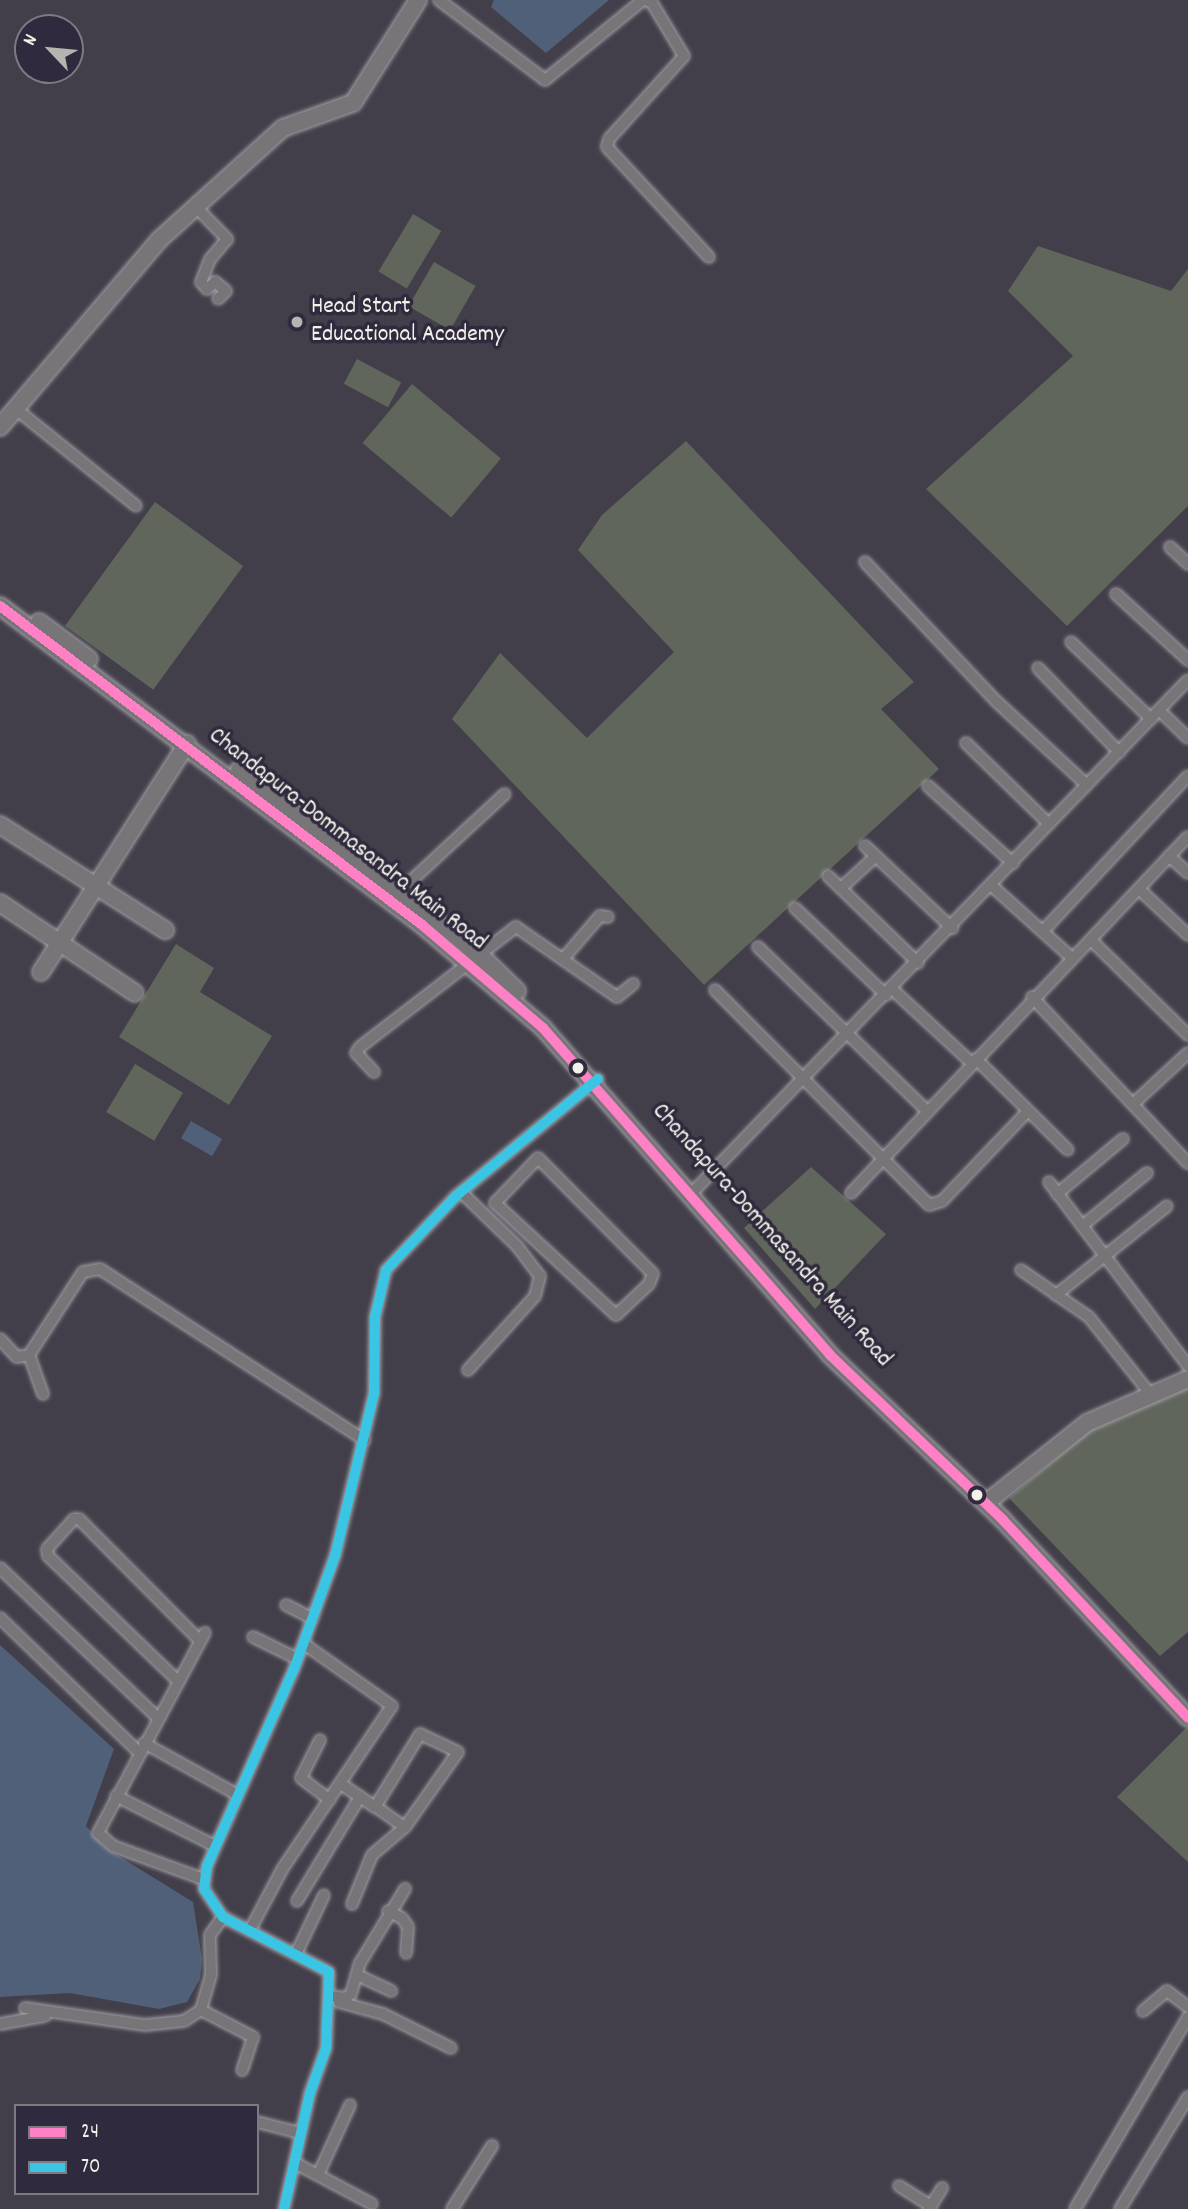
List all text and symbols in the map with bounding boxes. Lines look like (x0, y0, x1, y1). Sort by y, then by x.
north arrow (14, 14, 84, 84)
text: N (17, 30, 46, 51)
place label: Head Start Educational Academy (311, 294, 504, 350)
marker: Head Start Educational Academy (289, 314, 305, 330)
street label: Chandapura-Dommasandra Main Road (202, 722, 492, 958)
unlabelled marker (571, 1061, 585, 1075)
street label: Chandapura-Dommasandra Main Road (645, 1098, 897, 1374)
unlabelled marker (970, 1488, 984, 1502)
legend (14, 2104, 259, 2195)
text: 24 (81, 2118, 99, 2148)
text: 70 (81, 2153, 101, 2183)

